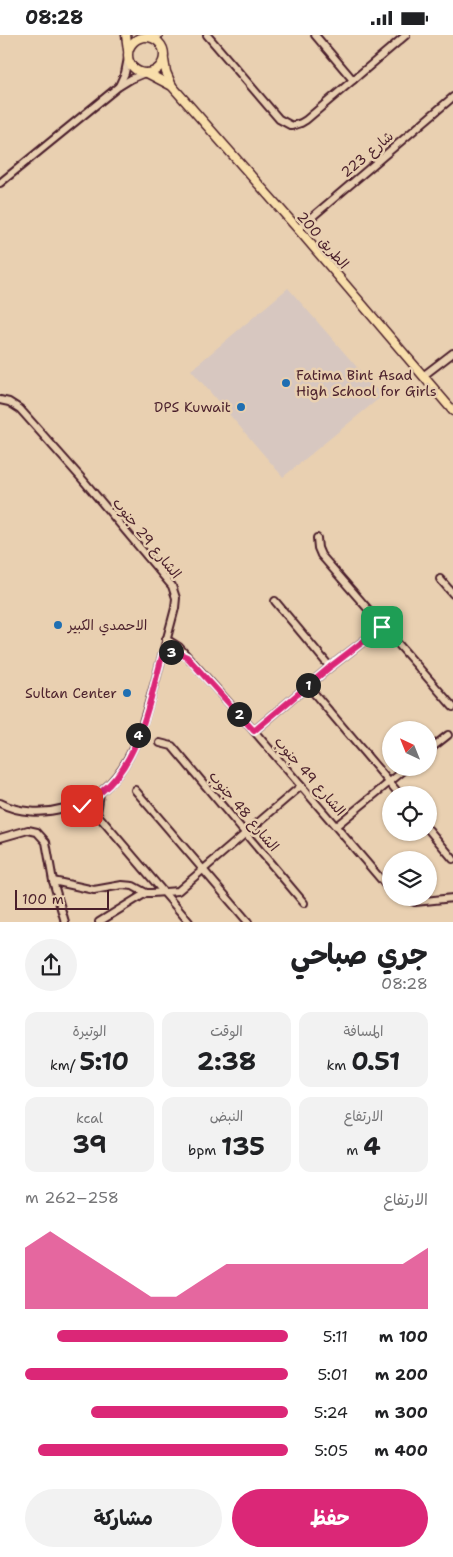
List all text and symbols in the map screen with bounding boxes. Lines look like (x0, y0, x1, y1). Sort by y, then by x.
text: 08:28 (25, 5, 83, 30)
street label: شارع 223 (337, 127, 398, 182)
street label: الطريق 200 (293, 208, 353, 272)
place label: Fatima Bint Asad High School for Girls (296, 366, 437, 400)
marker: Fatima Bint Asad High School for Girls (280, 377, 292, 389)
place label: DPS Kuwait (154, 398, 231, 416)
marker: DPS Kuwait (235, 401, 247, 413)
street label: الشارع 29 جنوب (107, 494, 185, 583)
pin (361, 606, 403, 648)
icon: arrive (368, 613, 396, 641)
place label: الاحمدي الكبير (67, 616, 147, 636)
marker: الاحمدي الكبير (52, 619, 64, 631)
pin: 3 (158, 639, 184, 665)
text: 3 (167, 643, 176, 661)
pin: 1 (296, 673, 320, 697)
text: 1 (305, 676, 312, 694)
place label: Sultan Center (25, 684, 117, 702)
marker: Sultan Center (121, 687, 133, 699)
pin: 2 (226, 701, 252, 727)
text: 2 (235, 705, 244, 723)
north arrow (382, 721, 438, 776)
map controls (382, 721, 437, 906)
pin: 4 (126, 723, 150, 747)
text: 4 (134, 726, 143, 744)
street label: الشارع 49 جنوب (269, 733, 349, 821)
street label: الشارع 48 جنوب (204, 767, 283, 856)
pin (61, 785, 103, 827)
button: locate (382, 786, 437, 841)
icon: check (68, 792, 96, 820)
button: layers (382, 851, 437, 906)
scale bar (15, 887, 109, 910)
text: 100 m (22, 890, 64, 908)
text: جري صباحي (291, 935, 428, 973)
button: share (25, 939, 77, 991)
text: 08:28 (381, 973, 428, 994)
text: الوتيرة (73, 1022, 106, 1040)
text: الوقت (210, 1022, 243, 1040)
text: المسافة (344, 1022, 383, 1040)
text: 5:10 (80, 1044, 129, 1078)
text: 2:38 (197, 1044, 256, 1078)
text: 0.51 (351, 1044, 400, 1078)
text: /km (50, 1056, 80, 1074)
text: km (327, 1056, 351, 1074)
text: النبض (210, 1107, 243, 1125)
text: الارتفاع (344, 1107, 383, 1125)
text: kcal (76, 1109, 103, 1127)
text: 39 (72, 1127, 107, 1161)
text: 135 (221, 1129, 265, 1163)
text: 4 (363, 1129, 381, 1163)
text: bpm (188, 1141, 221, 1159)
text: m (346, 1141, 363, 1159)
text: 258–262 m (25, 1187, 119, 1208)
text: الارتفاع (383, 1189, 428, 1210)
text: 5:11 (323, 1326, 348, 1347)
text: 100 m (379, 1326, 428, 1347)
text: 5:01 (318, 1364, 348, 1385)
text: 200 m (375, 1364, 428, 1385)
text: 5:24 (314, 1402, 348, 1423)
text: 300 m (374, 1402, 428, 1423)
text: 5:05 (314, 1440, 348, 1461)
text: 400 m (374, 1440, 428, 1461)
button: مشاركة (25, 1489, 222, 1547)
button: حفظ (232, 1489, 428, 1547)

